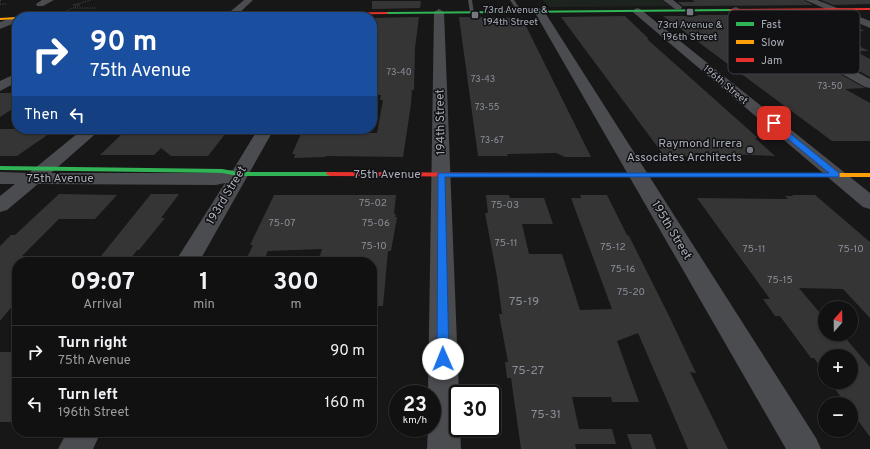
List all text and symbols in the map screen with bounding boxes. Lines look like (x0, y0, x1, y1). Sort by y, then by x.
place label: 73rd Avenue & 194th Street (483, 4, 548, 29)
marker: 73rd Avenue & 196th Street (685, 7, 695, 17)
marker: 73rd Avenue & 194th Street (470, 10, 480, 20)
legend (728, 10, 860, 74)
text: Fast (761, 18, 781, 32)
place label: 73rd Avenue & 196th Street (658, 19, 723, 44)
text: 90 m (90, 25, 157, 61)
icon: right (24, 28, 76, 80)
text: Slow (761, 36, 784, 50)
text: Jam (761, 54, 782, 68)
text: 75th Avenue (90, 60, 191, 83)
street label: 196th Street (700, 63, 750, 108)
house number: 73-40 (387, 67, 412, 78)
house number: 73-43 (471, 74, 495, 85)
house number: 73-50 (818, 81, 843, 92)
street label: 194th Street (432, 89, 450, 155)
house number: 73-55 (475, 102, 499, 113)
icon: left (66, 104, 88, 126)
text: Then (24, 106, 58, 125)
pin (757, 106, 791, 140)
icon: arrive (763, 112, 785, 134)
house number: 73-67 (480, 135, 504, 146)
place label: Raymond Irrera Associates Architects (627, 136, 742, 166)
marker: Raymond Irrera Associates Architects (745, 145, 755, 155)
street label: 193rd Street (203, 163, 251, 228)
street label: 75th Avenue (353, 167, 421, 183)
street label: 75th Avenue (26, 171, 94, 187)
house number: 75-02 (359, 197, 387, 210)
street label: 195th Street (647, 198, 695, 263)
house number: 75-03 (491, 199, 519, 212)
house number: 75-07 (269, 217, 295, 230)
house number: 75-06 (362, 217, 390, 230)
house number: 75-11 (495, 237, 517, 250)
house number: 75-10 (361, 240, 387, 253)
house number: 75-12 (600, 241, 626, 254)
house number: 75-11 (743, 243, 765, 256)
house number: 75-10 (838, 243, 864, 256)
house number: 75-16 (610, 263, 636, 276)
text: 09:07 (70, 268, 135, 298)
text: 1 (199, 268, 209, 298)
text: 300 (273, 268, 319, 298)
house number: 75-15 (767, 274, 793, 287)
house number: 75-20 (617, 286, 645, 299)
house number: 75-19 (509, 294, 539, 310)
text: Arrival (83, 297, 122, 313)
text: min (193, 297, 215, 313)
text: m (290, 297, 301, 313)
north arrow (818, 301, 858, 341)
map controls (818, 301, 858, 437)
text: Turn right (58, 334, 127, 353)
position arrow (422, 338, 464, 380)
icon: right (24, 341, 46, 363)
text: 90 m (330, 342, 365, 361)
button: + (818, 349, 858, 389)
text: 75th Avenue (58, 353, 131, 369)
house number: 75-27 (512, 363, 544, 379)
speed limit sign: 30 (449, 385, 501, 437)
text: Turn left (58, 386, 118, 405)
icon: left (24, 393, 46, 415)
text: 23 (403, 393, 427, 419)
text: 160 m (325, 394, 365, 413)
button: − (818, 397, 858, 437)
text: 196th Street (58, 405, 129, 421)
house number: 75-31 (531, 407, 561, 423)
text: km/h (403, 414, 427, 427)

